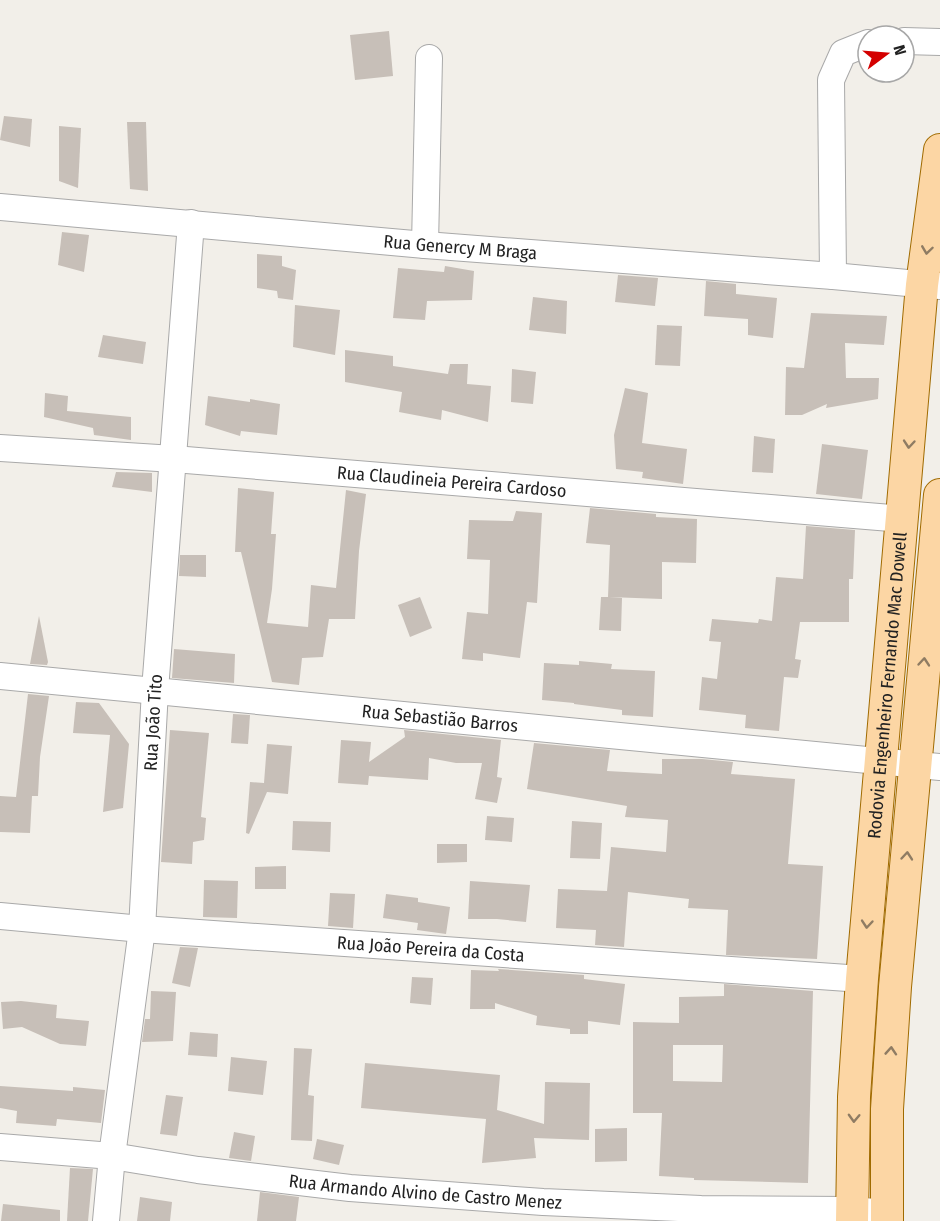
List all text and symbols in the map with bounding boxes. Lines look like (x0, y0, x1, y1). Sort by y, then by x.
north arrow (856, 24, 916, 84)
text: N (889, 43, 910, 57)
street label: Rua Genercy M Braga (383, 230, 538, 264)
one-way arrow (921, 245, 933, 254)
one-way arrow (903, 439, 916, 448)
street label: Rua Claudineia Pereira Cardoso (336, 461, 567, 502)
street label: Rodovia Engenheiro Fernando Mac Dowell (863, 531, 912, 840)
one-way arrow (917, 658, 930, 667)
street label: Rua João Tito (140, 673, 167, 772)
street label: Rua Sebastião Barros (361, 700, 519, 737)
one-way arrow (900, 852, 913, 861)
one-way arrow (861, 919, 874, 928)
street label: Rua João Pereira da Costa (336, 932, 525, 967)
one-way arrow (885, 1046, 898, 1055)
one-way arrow (847, 1114, 860, 1123)
street label: Rua Armando Alvino de Castro Menez (288, 1170, 562, 1214)

